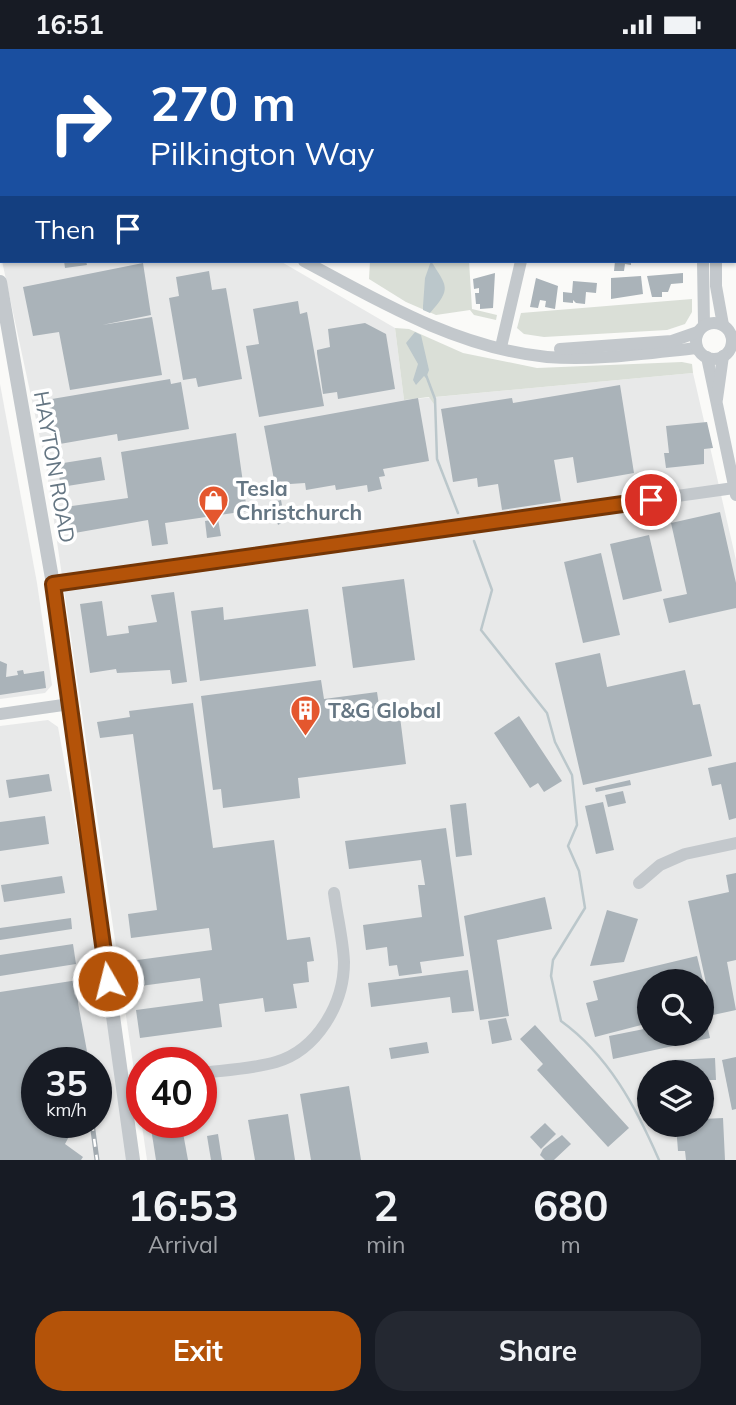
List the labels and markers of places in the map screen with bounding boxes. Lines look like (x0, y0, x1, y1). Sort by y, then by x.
pin (621, 470, 681, 530)
place label: Tesla Christchurch (236, 475, 362, 525)
shop icon: Tesla Christchurch (196, 484, 230, 528)
building icon: T&G Global (288, 694, 322, 738)
place label: T&G Global (328, 697, 441, 723)

